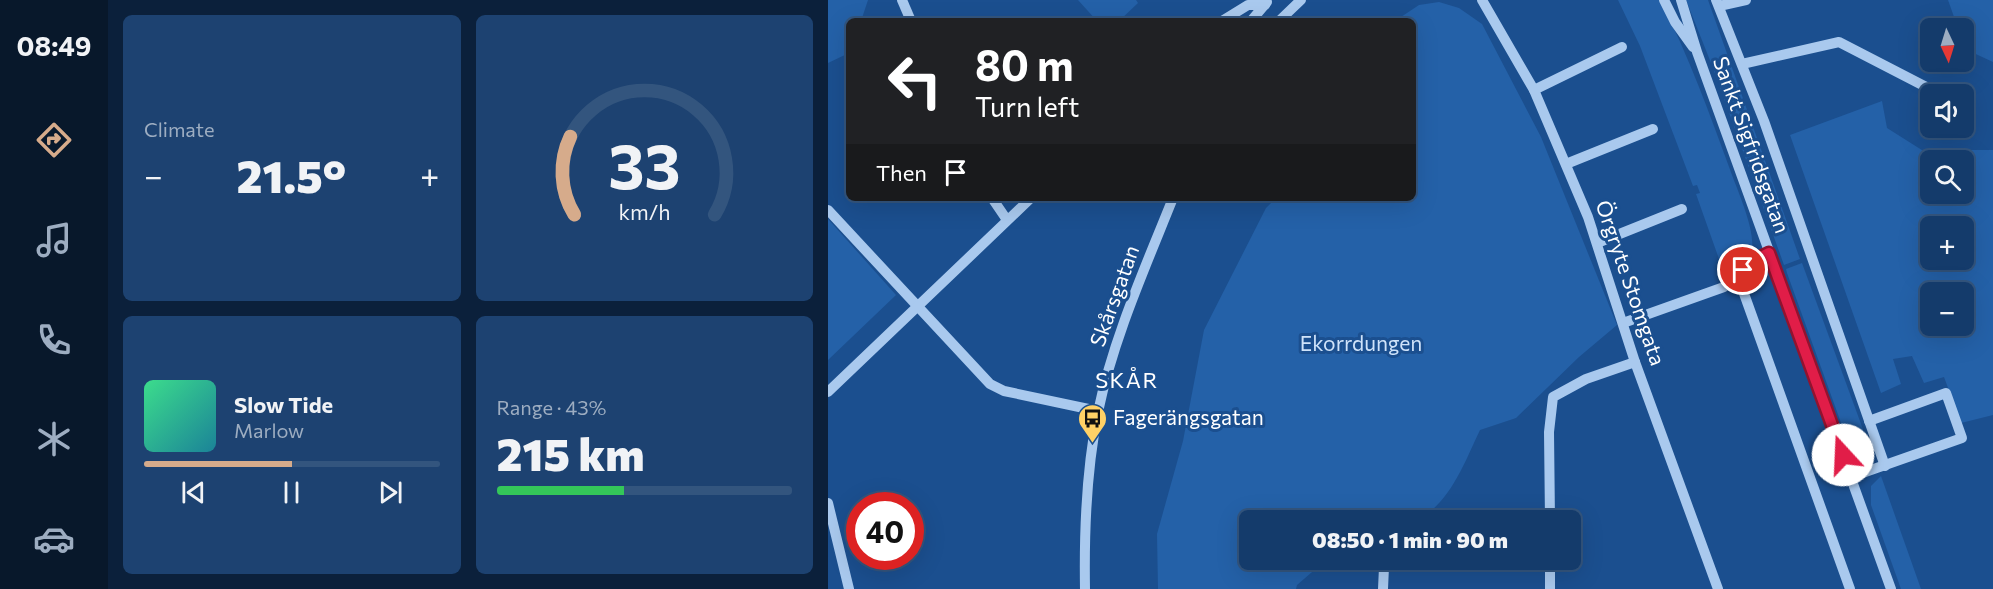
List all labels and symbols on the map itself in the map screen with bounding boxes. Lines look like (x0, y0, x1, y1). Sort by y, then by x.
north arrow (1920, 18, 1974, 72)
street label: Sankt Sigfridsgatan (1709, 53, 1796, 236)
street label: Örgryte Stomgata (1591, 197, 1671, 368)
street label: Skårsgatan (1084, 241, 1143, 350)
pin (1717, 244, 1768, 295)
park label: Ekorrdungen (1300, 330, 1422, 355)
district label: SKÅR (1095, 366, 1159, 393)
bus stop icon: Fagerängsgatan (1076, 402, 1108, 444)
place label: Fagerängsgatan (1113, 404, 1264, 429)
position arrow (1811, 423, 1875, 487)
speed limit sign: 40 (846, 492, 924, 570)

